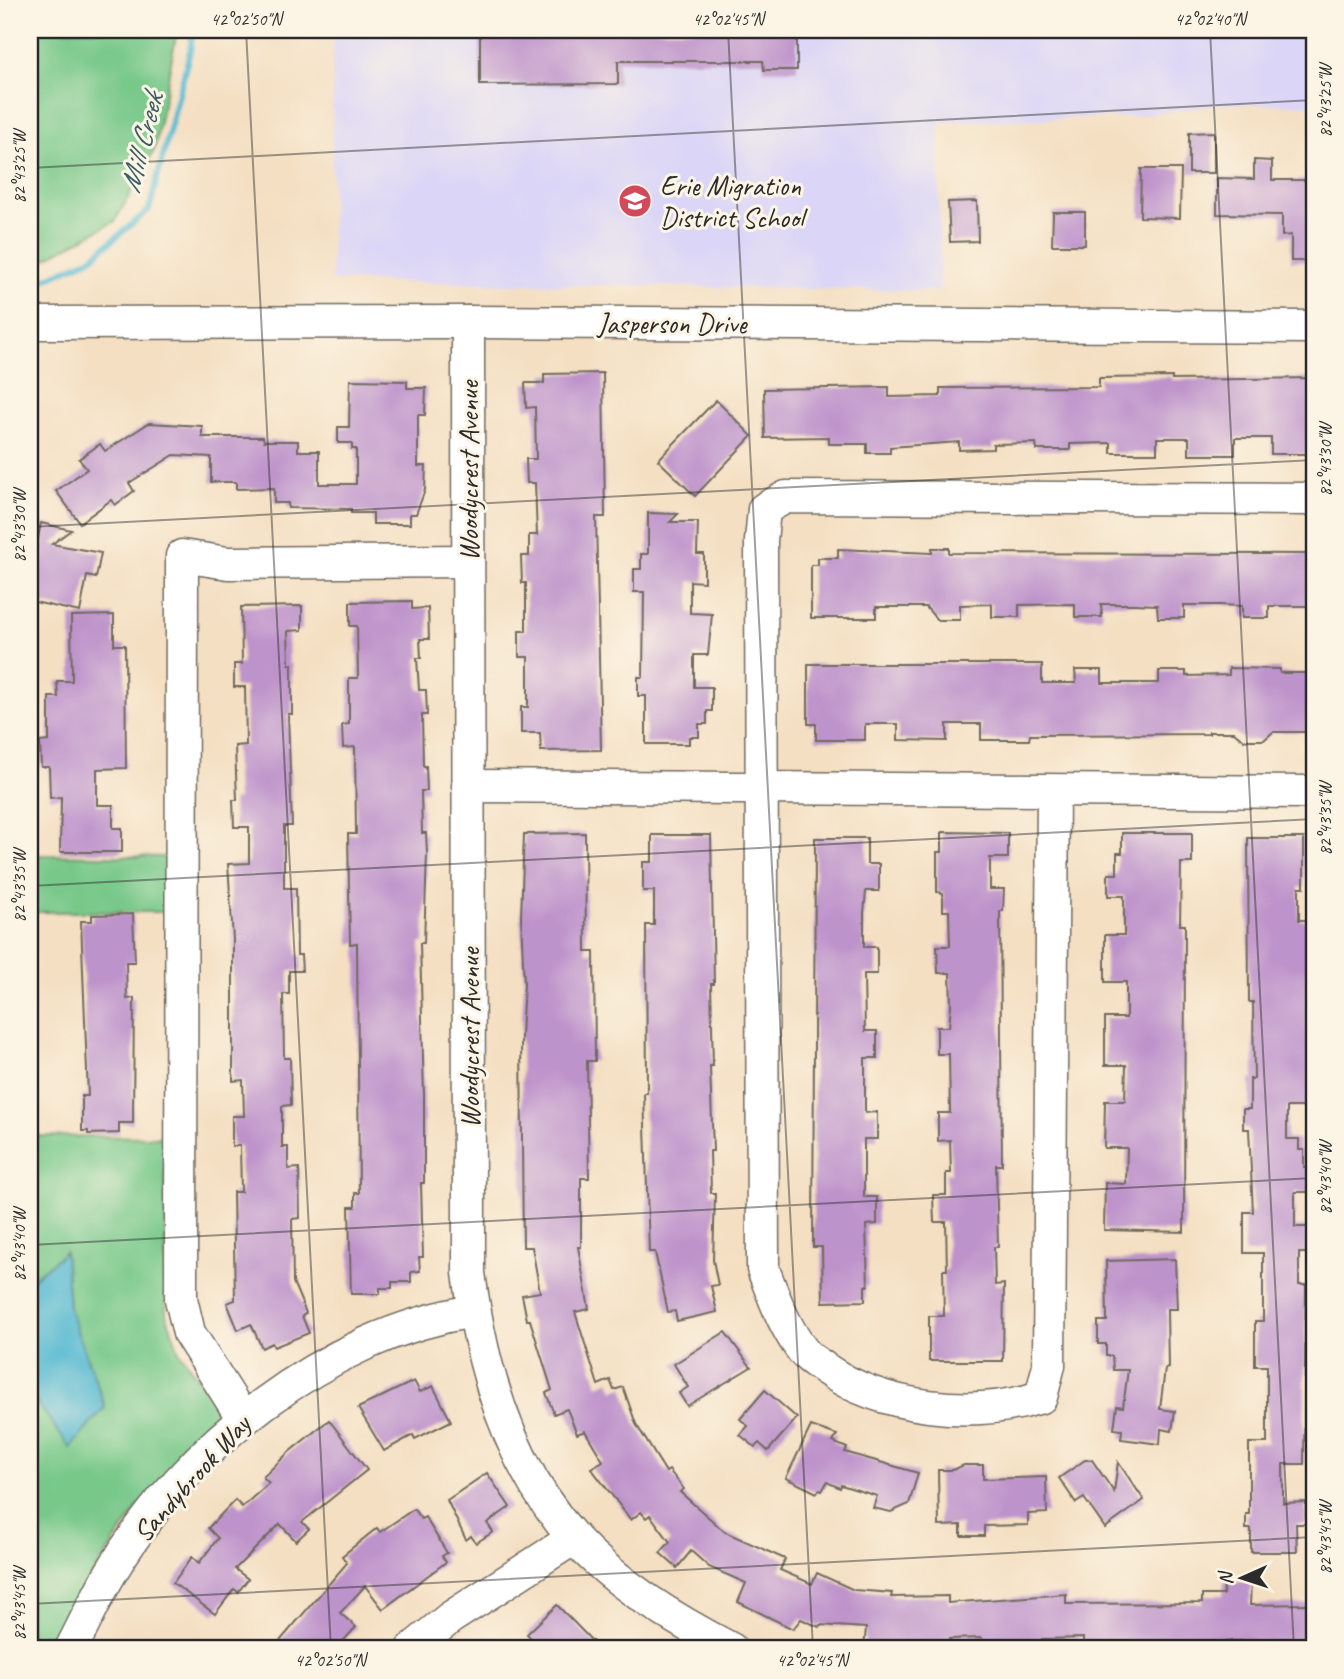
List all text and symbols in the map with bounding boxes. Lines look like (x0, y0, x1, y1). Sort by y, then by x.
text: 42°02'50"N (211, 8, 285, 30)
text: 42°02'45"N (693, 8, 767, 30)
text: 42°02'40"N (1175, 8, 1249, 30)
text: 82°43'25"W (1314, 61, 1336, 138)
water label: Mill Creek (110, 85, 173, 196)
text: 82°43'25"W (8, 127, 30, 204)
place label: Erie Migration District School (660, 168, 809, 235)
school or university icon: Erie Migration District School (616, 182, 654, 220)
street label: Jasperson Drive (596, 306, 748, 341)
street label: Woodycrest Avenue (451, 379, 486, 561)
text: 82°43'30"W (1314, 420, 1336, 497)
text: 82°43'30"W (8, 486, 30, 563)
text: 82°43'35"W (1314, 779, 1336, 856)
text: 82°43'35"W (8, 846, 30, 923)
street label: Woodycrest Avenue (452, 946, 487, 1128)
text: 82°43'40"W (1314, 1138, 1336, 1215)
text: 82°43'40"W (8, 1205, 30, 1282)
street label: Sandybrook Way (125, 1406, 259, 1549)
text: 82°43'45"W (1314, 1498, 1336, 1575)
north arrow (1208, 1542, 1278, 1612)
text: 82°43'45"W (8, 1564, 30, 1641)
text: N (1214, 1569, 1238, 1585)
text: 42°02'50"N (295, 1649, 369, 1671)
text: 42°02'45"N (777, 1649, 851, 1671)

